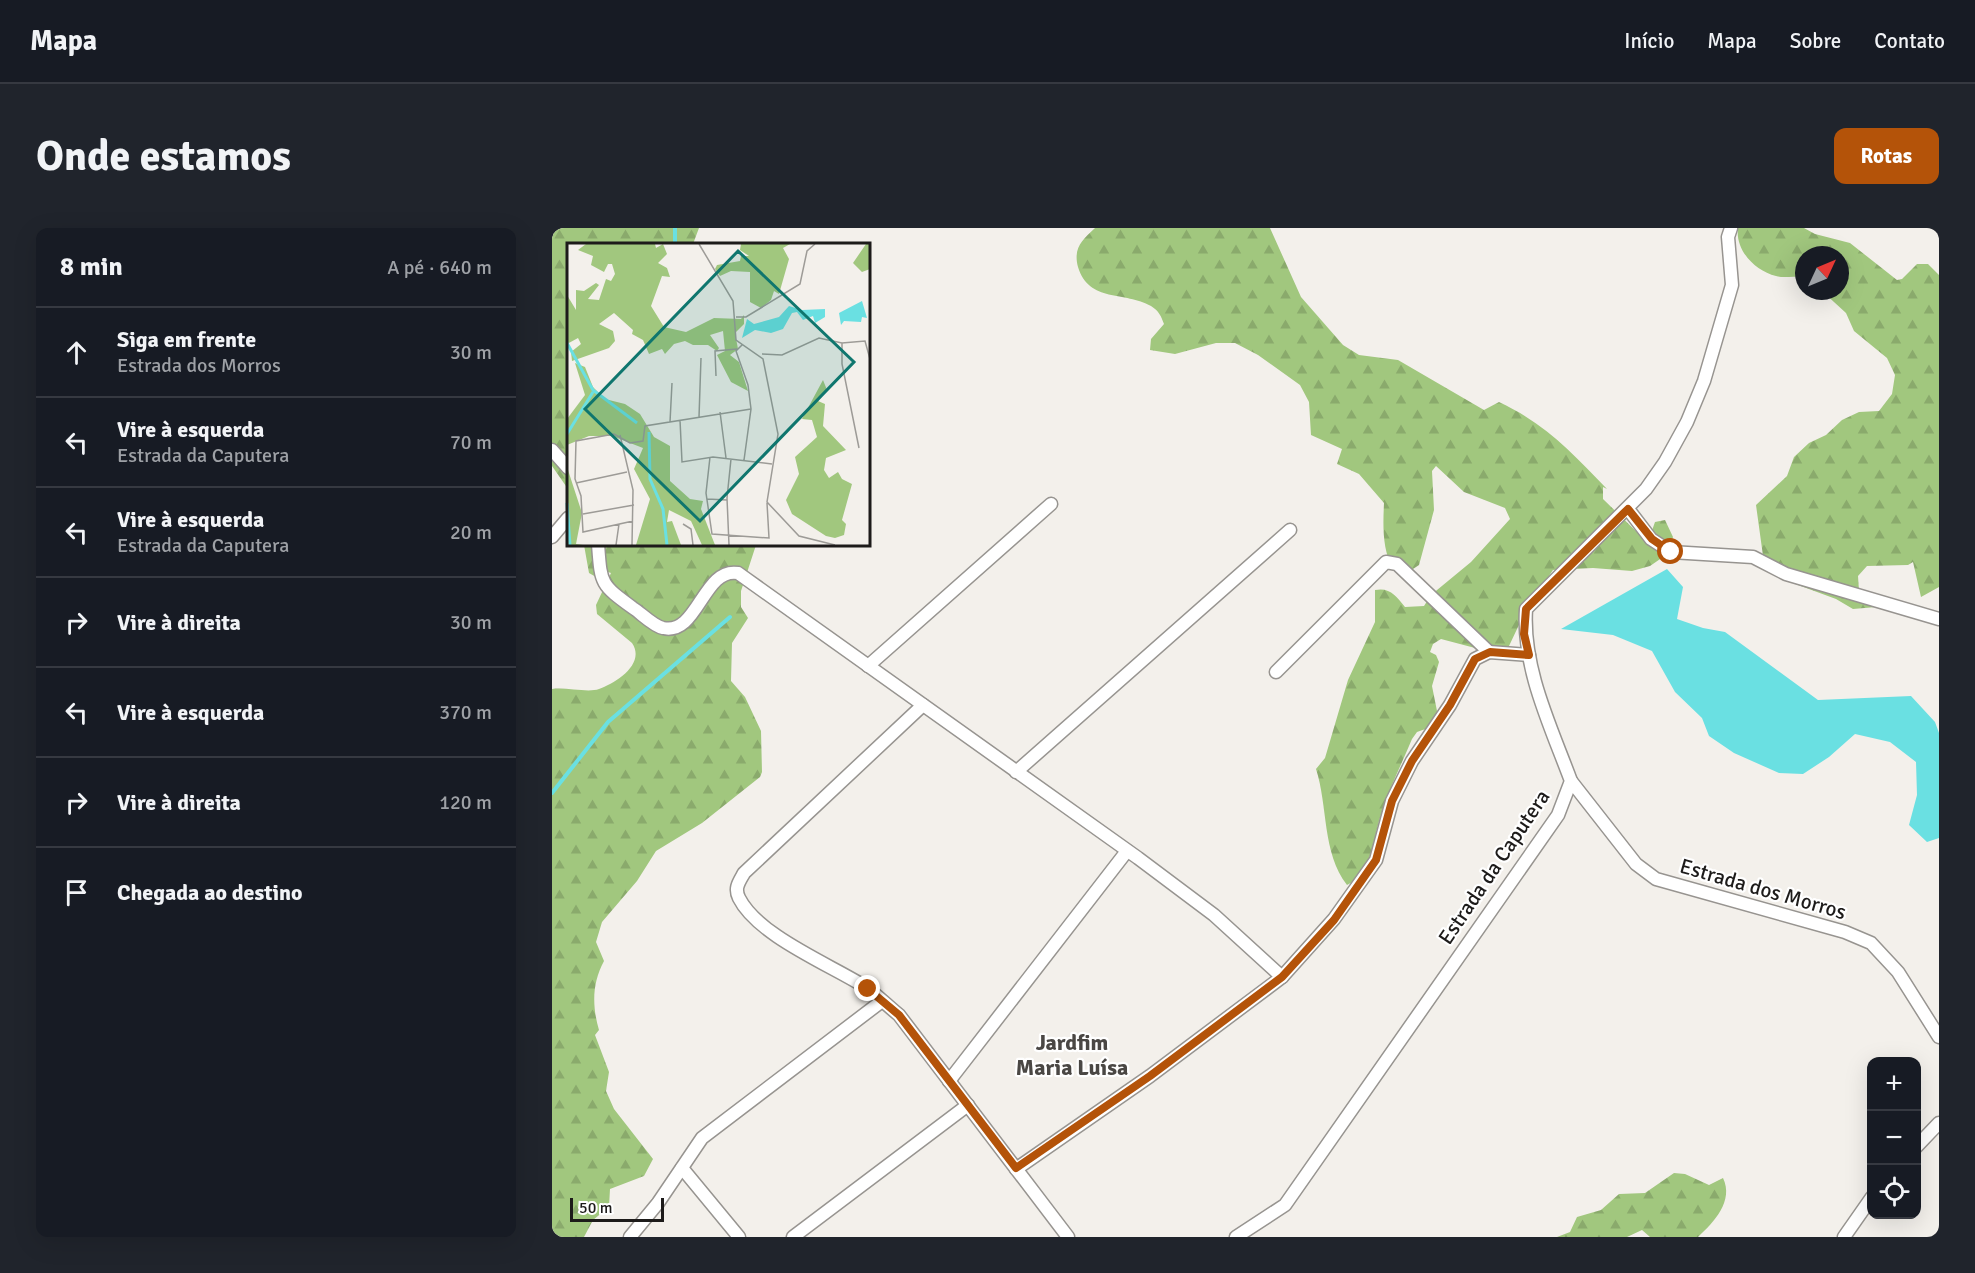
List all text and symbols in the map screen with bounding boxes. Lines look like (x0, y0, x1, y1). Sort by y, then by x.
text: Mapa (30, 24, 97, 58)
text: Início (1624, 28, 1674, 54)
text: Mapa (1707, 28, 1757, 54)
text: Sobre (1790, 28, 1841, 54)
text: Contato (1874, 28, 1945, 54)
button: Rotas (1834, 128, 1939, 184)
text: Onde estamos (36, 131, 291, 182)
inset map (567, 243, 870, 546)
north arrow (1795, 246, 1849, 300)
text: 8 min (60, 251, 123, 283)
text: A pé · 640 m (387, 255, 492, 280)
text: Siga em frente (117, 326, 256, 353)
icon: ahead (60, 336, 93, 369)
text: 30 m (450, 340, 492, 365)
text: Estrada dos Morros (117, 353, 281, 378)
text: Vire à esquerda (117, 416, 264, 443)
icon: left (60, 426, 93, 459)
text: 70 m (450, 430, 492, 455)
text: Estrada da Caputera (117, 443, 289, 468)
text: Vire à esquerda (117, 506, 264, 533)
icon: left (60, 516, 93, 549)
text: 20 m (450, 520, 492, 545)
text: Estrada da Caputera (117, 533, 289, 558)
route start (1657, 538, 1683, 564)
icon: right (60, 606, 93, 639)
text: Vire à direita (117, 609, 241, 636)
text: 30 m (450, 610, 492, 635)
icon: left (60, 696, 93, 729)
text: Vire à esquerda (117, 699, 264, 726)
text: 370 m (439, 700, 492, 725)
street label: Estrada da Caputera (1433, 785, 1555, 949)
icon: right (60, 786, 93, 819)
text: Vire à direita (117, 789, 241, 816)
text: 120 m (439, 790, 492, 815)
street label: Estrada dos Morros (1677, 853, 1849, 925)
icon: arrive (60, 876, 93, 909)
text: Chegada ao destino (117, 879, 303, 906)
route end (854, 975, 880, 1001)
district label: Jardfim Maria Luísa (1016, 1029, 1128, 1081)
map controls (1867, 1057, 1921, 1219)
button: + (1867, 1057, 1921, 1111)
button: − (1867, 1111, 1921, 1165)
button: locate (1867, 1165, 1921, 1219)
scale bar (570, 1195, 664, 1222)
text: 50 m (579, 1198, 613, 1218)

